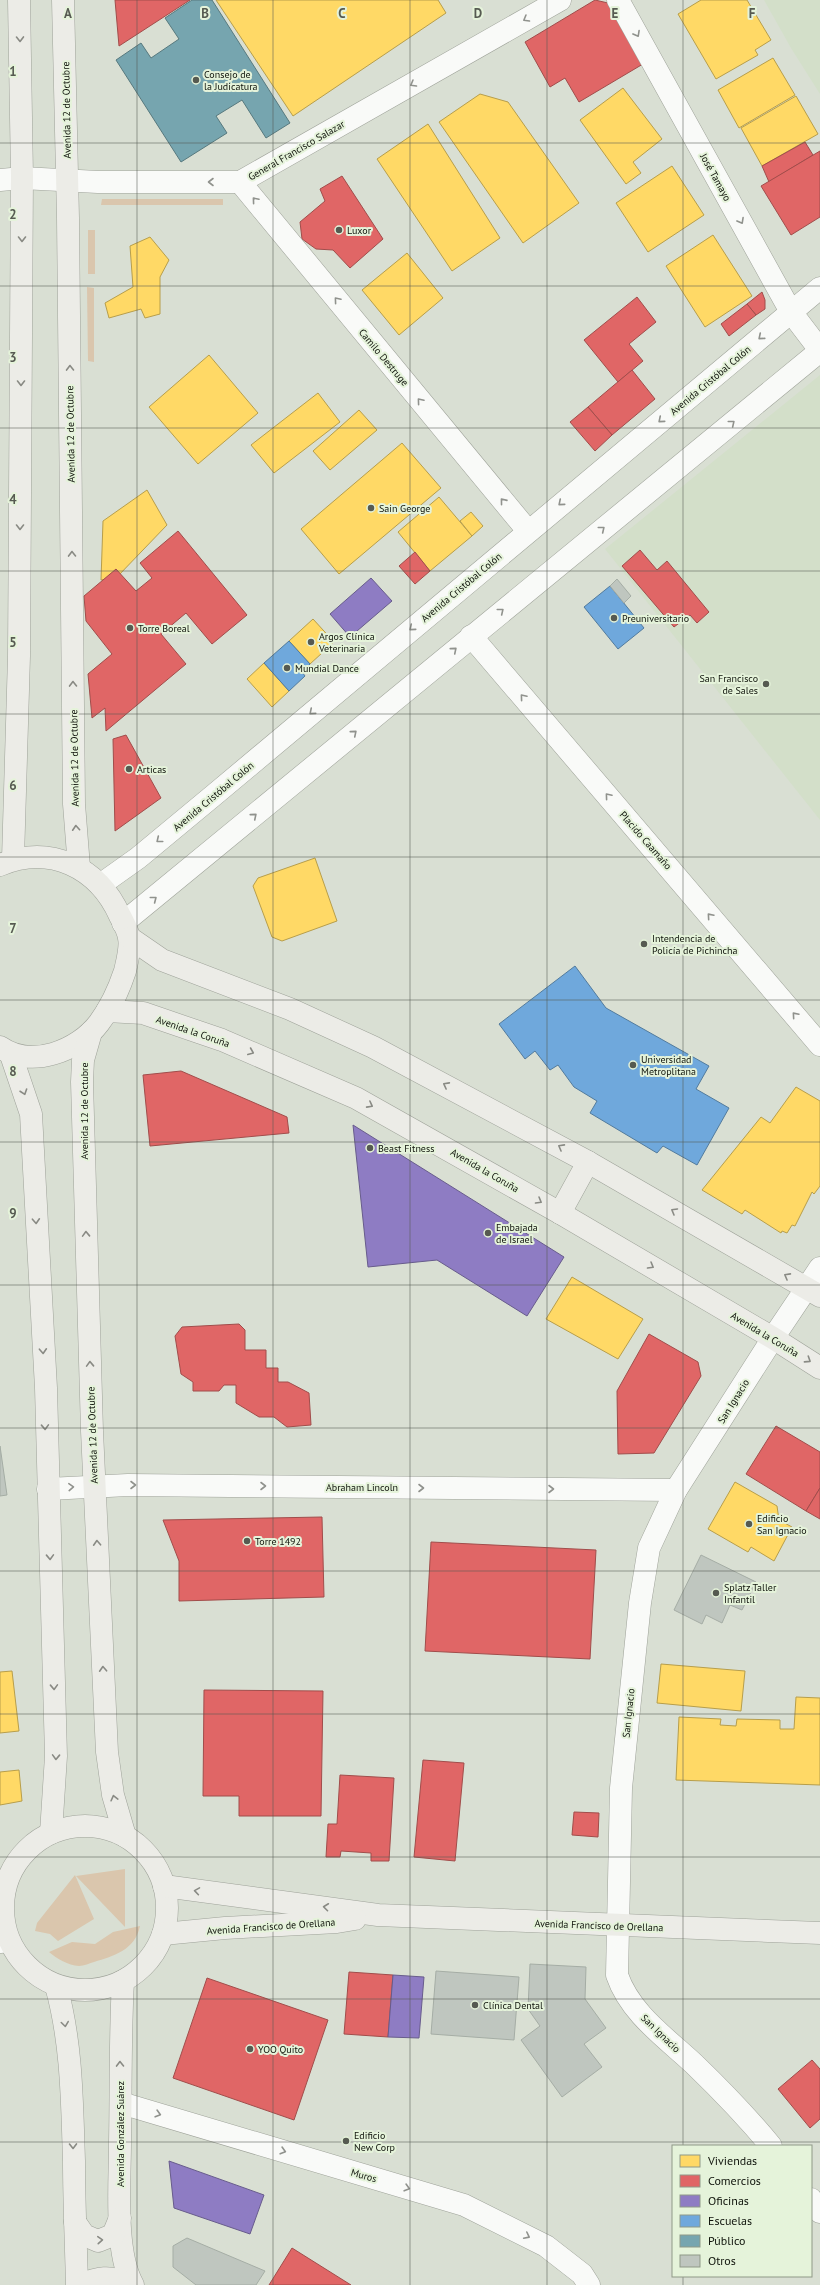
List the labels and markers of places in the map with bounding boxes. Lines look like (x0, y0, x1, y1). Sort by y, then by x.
place label: Consejo de la Judicatura (204, 68, 258, 93)
marker: Consejo de la Judicatura (191, 75, 201, 85)
place label: Luxor (347, 224, 372, 237)
marker: Luxor (334, 225, 344, 235)
place label: Sain George (379, 502, 430, 515)
marker: Sain George (366, 503, 376, 513)
place label: Preuniversitario (622, 612, 689, 625)
marker: Preuniversitario (609, 613, 619, 623)
place label: Torre Boreal (138, 622, 190, 635)
marker: Torre Boreal (125, 623, 135, 633)
place label: Argos Clínica Veterinaria (318, 630, 375, 655)
marker: Argos Clínica Veterinaria (306, 637, 316, 647)
place label: Mundial Dance (295, 662, 359, 675)
marker: Mundial Dance (282, 663, 292, 673)
place label: San Francisco de Sales (700, 672, 758, 697)
marker: San Francisco de Sales (761, 679, 771, 689)
place label: Articas (137, 763, 166, 776)
marker: Articas (124, 764, 134, 774)
place label: Intendencia de Policía de Pichincha (652, 932, 738, 957)
marker: Intendencia de Policía de Pichincha (639, 939, 649, 949)
place label: Universidad Metroplitana (641, 1053, 696, 1078)
marker: Universidad Metroplitana (628, 1060, 638, 1070)
place label: Beast Fitness (378, 1142, 434, 1155)
marker: Beast Fitness (365, 1143, 375, 1153)
place label: Embajada de Israel (496, 1221, 538, 1246)
marker: Embajada de Israel (483, 1228, 493, 1238)
place label: Edificio San Ignacio (757, 1512, 807, 1537)
marker: Edificio San Ignacio (744, 1519, 754, 1529)
place label: Torre 1492 (255, 1535, 301, 1548)
marker: Torre 1492 (242, 1536, 252, 1546)
place label: Splatz Taller Infantil (724, 1581, 777, 1606)
marker: Splatz Taller Infantil (711, 1588, 721, 1598)
place label: Clínica Dental (483, 1999, 543, 2012)
marker: Clínica Dental (470, 2000, 480, 2010)
place label: YOO Quito (258, 2043, 303, 2056)
marker: YOO Quito (245, 2044, 255, 2054)
place label: Edificio New Corp (354, 2129, 395, 2154)
marker: Edificio New Corp (341, 2136, 351, 2146)

